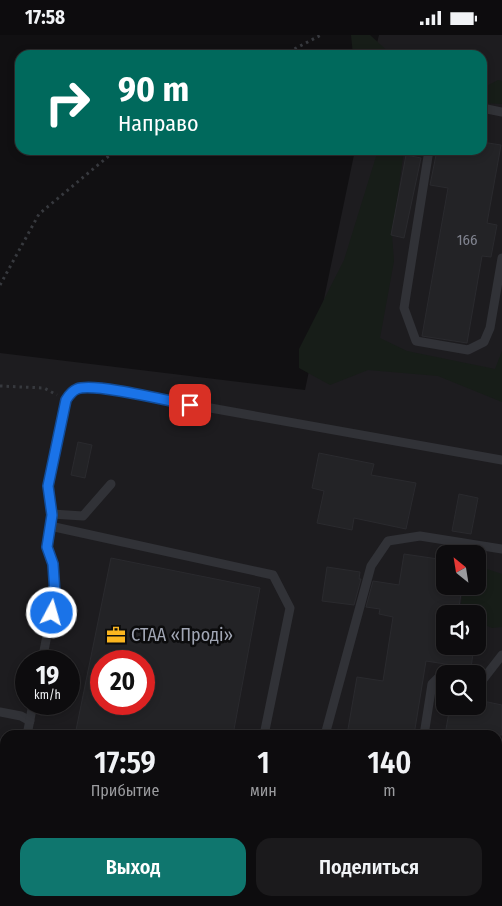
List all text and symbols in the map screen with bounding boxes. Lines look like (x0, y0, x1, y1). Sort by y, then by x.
text: 17:58 (25, 6, 65, 29)
text: 90 m (118, 68, 189, 110)
icon: right (35, 70, 100, 135)
text: Направо (118, 110, 199, 137)
house number: 166 (457, 231, 477, 249)
pin (169, 384, 211, 426)
icon: arrive (176, 391, 204, 419)
north arrow (436, 545, 486, 595)
map controls (436, 545, 486, 715)
position arrow (25, 586, 77, 638)
button: sound (436, 605, 486, 655)
office icon: СТАА «Проді» (105, 624, 127, 646)
place label: СТАА «Проді» (131, 624, 233, 646)
speed limit sign: 20 (90, 650, 155, 715)
text: 19 (36, 661, 59, 691)
button: search (436, 665, 486, 715)
text: km/h (34, 688, 61, 702)
text: 17:59 (94, 745, 156, 781)
text: 1 (257, 745, 270, 781)
text: 140 (367, 745, 411, 781)
text: Прибытие (91, 781, 159, 800)
text: мин (250, 781, 277, 800)
text: m (383, 781, 396, 800)
button: Выход (20, 838, 246, 896)
button: Поделиться (256, 838, 482, 896)

